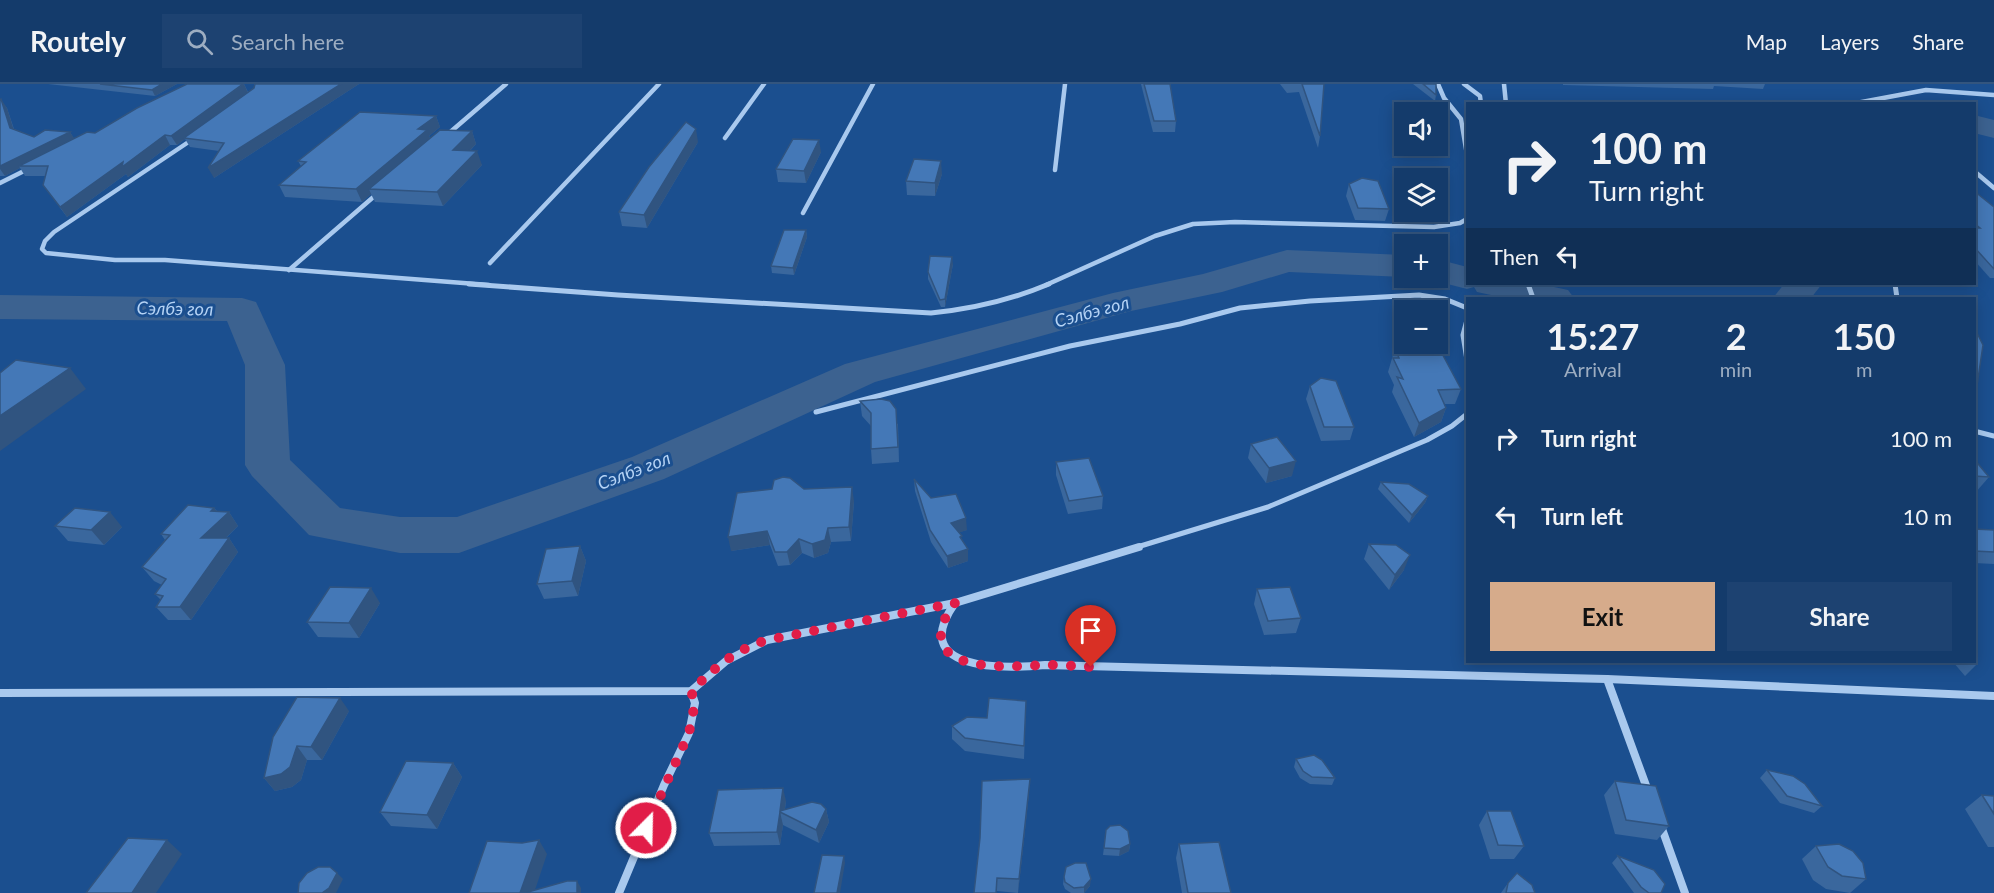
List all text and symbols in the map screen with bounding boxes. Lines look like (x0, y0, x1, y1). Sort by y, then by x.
search box (162, 14, 582, 68)
text: Routely (30, 24, 126, 58)
icon: search (183, 25, 216, 58)
text: Search here (231, 28, 344, 55)
text: Map (1746, 29, 1787, 54)
text: Layers (1820, 29, 1879, 54)
text: Share (1912, 29, 1964, 54)
map controls (1394, 102, 1448, 354)
button: sound (1394, 102, 1448, 156)
text: 100 m (1589, 123, 1707, 173)
icon: right (1490, 126, 1568, 204)
button: layers (1394, 168, 1448, 222)
text: Turn right (1589, 174, 1704, 207)
button: + (1394, 234, 1448, 288)
icon: left (1551, 240, 1584, 273)
text: Then (1490, 243, 1539, 270)
water label: Сэлбэ гол (1052, 291, 1132, 332)
water label: Сэлбэ гол (137, 296, 213, 320)
button: − (1394, 300, 1448, 354)
text: 15:27 (1547, 314, 1639, 358)
text: 2 (1726, 314, 1747, 358)
text: 150 (1833, 314, 1895, 358)
text: Arrival (1564, 357, 1622, 381)
text: min (1720, 357, 1752, 381)
text: m (1856, 357, 1872, 381)
icon: right (1490, 422, 1523, 455)
text: Turn right (1541, 425, 1636, 452)
text: 100 m (1890, 425, 1952, 452)
water label: Сэлбэ гол (594, 446, 673, 494)
icon: left (1490, 500, 1523, 533)
text: Turn left (1541, 503, 1623, 530)
text: 10 m (1903, 503, 1952, 530)
button: Exit (1490, 582, 1715, 651)
button: Share (1727, 582, 1952, 651)
pin (1065, 605, 1116, 667)
icon: arrive (1074, 614, 1107, 647)
position arrow (614, 796, 678, 860)

